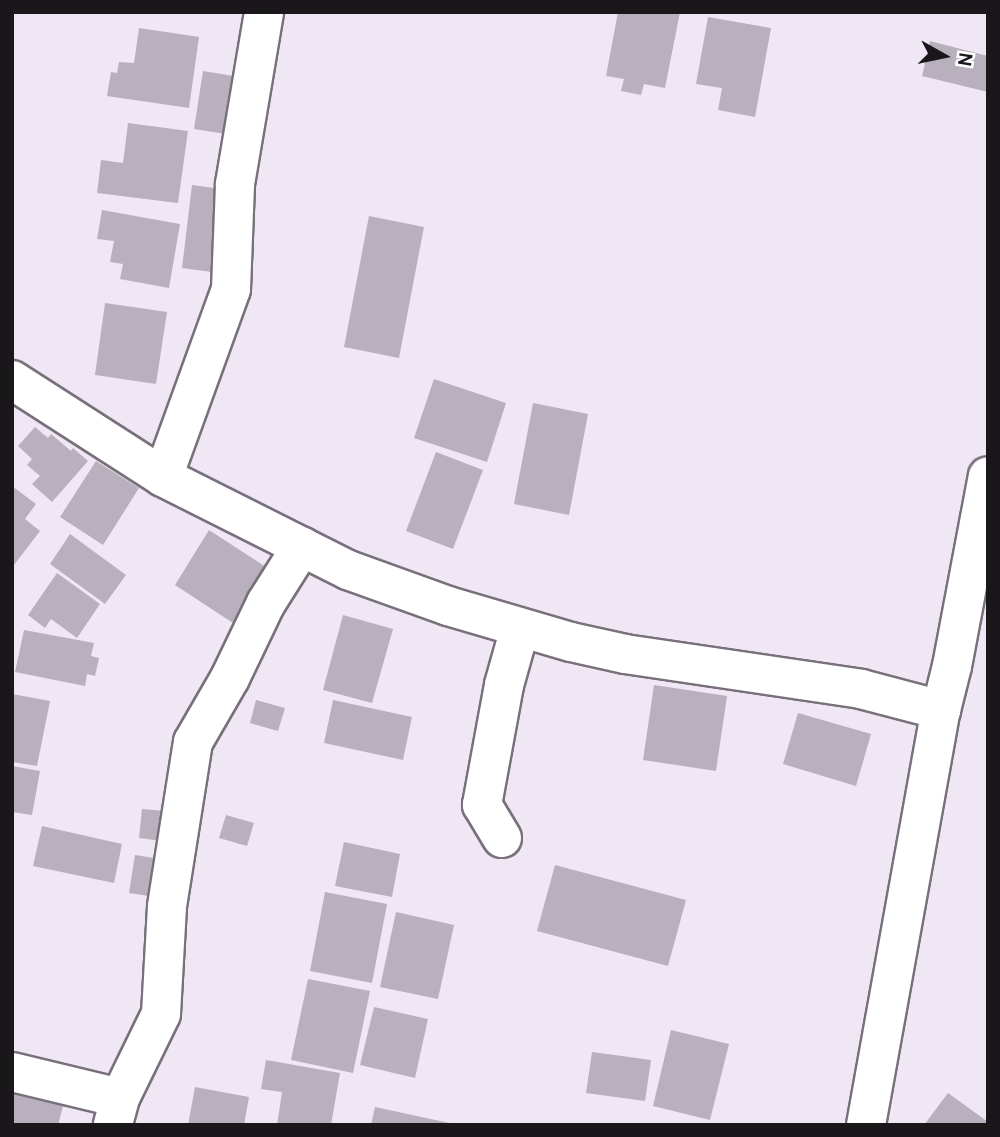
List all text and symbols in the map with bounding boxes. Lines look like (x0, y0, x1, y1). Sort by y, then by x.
north arrow (909, 21, 979, 91)
text: N (953, 51, 978, 68)

